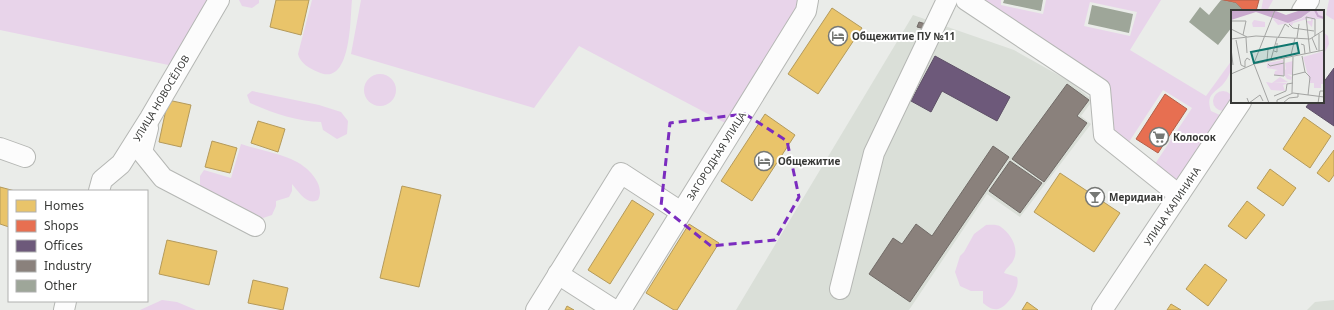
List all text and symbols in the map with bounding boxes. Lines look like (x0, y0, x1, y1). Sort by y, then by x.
inset map (1231, 10, 1324, 103)
hotel icon: Общежитие ПУ №11 (827, 25, 849, 47)
place label: Общежитие ПУ №11 (852, 29, 955, 43)
street label: УЛИЦА НОВОСЁЛОВ (130, 52, 192, 144)
street label: ЗАГОРОДНАЯ УЛИЦА (683, 109, 749, 203)
supermarket icon: Колосок (1148, 126, 1170, 148)
place label: Колосок (1173, 130, 1217, 144)
hotel icon: Общежитие (753, 150, 775, 172)
place label: Общежитие (778, 154, 840, 168)
street label: УЛИЦА КАЛИНИНА (1140, 163, 1204, 248)
bar icon: Меридиан (1084, 186, 1106, 208)
legend (8, 190, 148, 302)
place label: Меридиан (1109, 190, 1163, 204)
text: Homes (44, 197, 84, 214)
text: Shops (44, 217, 79, 234)
text: Offices (44, 237, 83, 254)
text: Industry (44, 257, 92, 274)
text: Other (44, 277, 77, 294)

